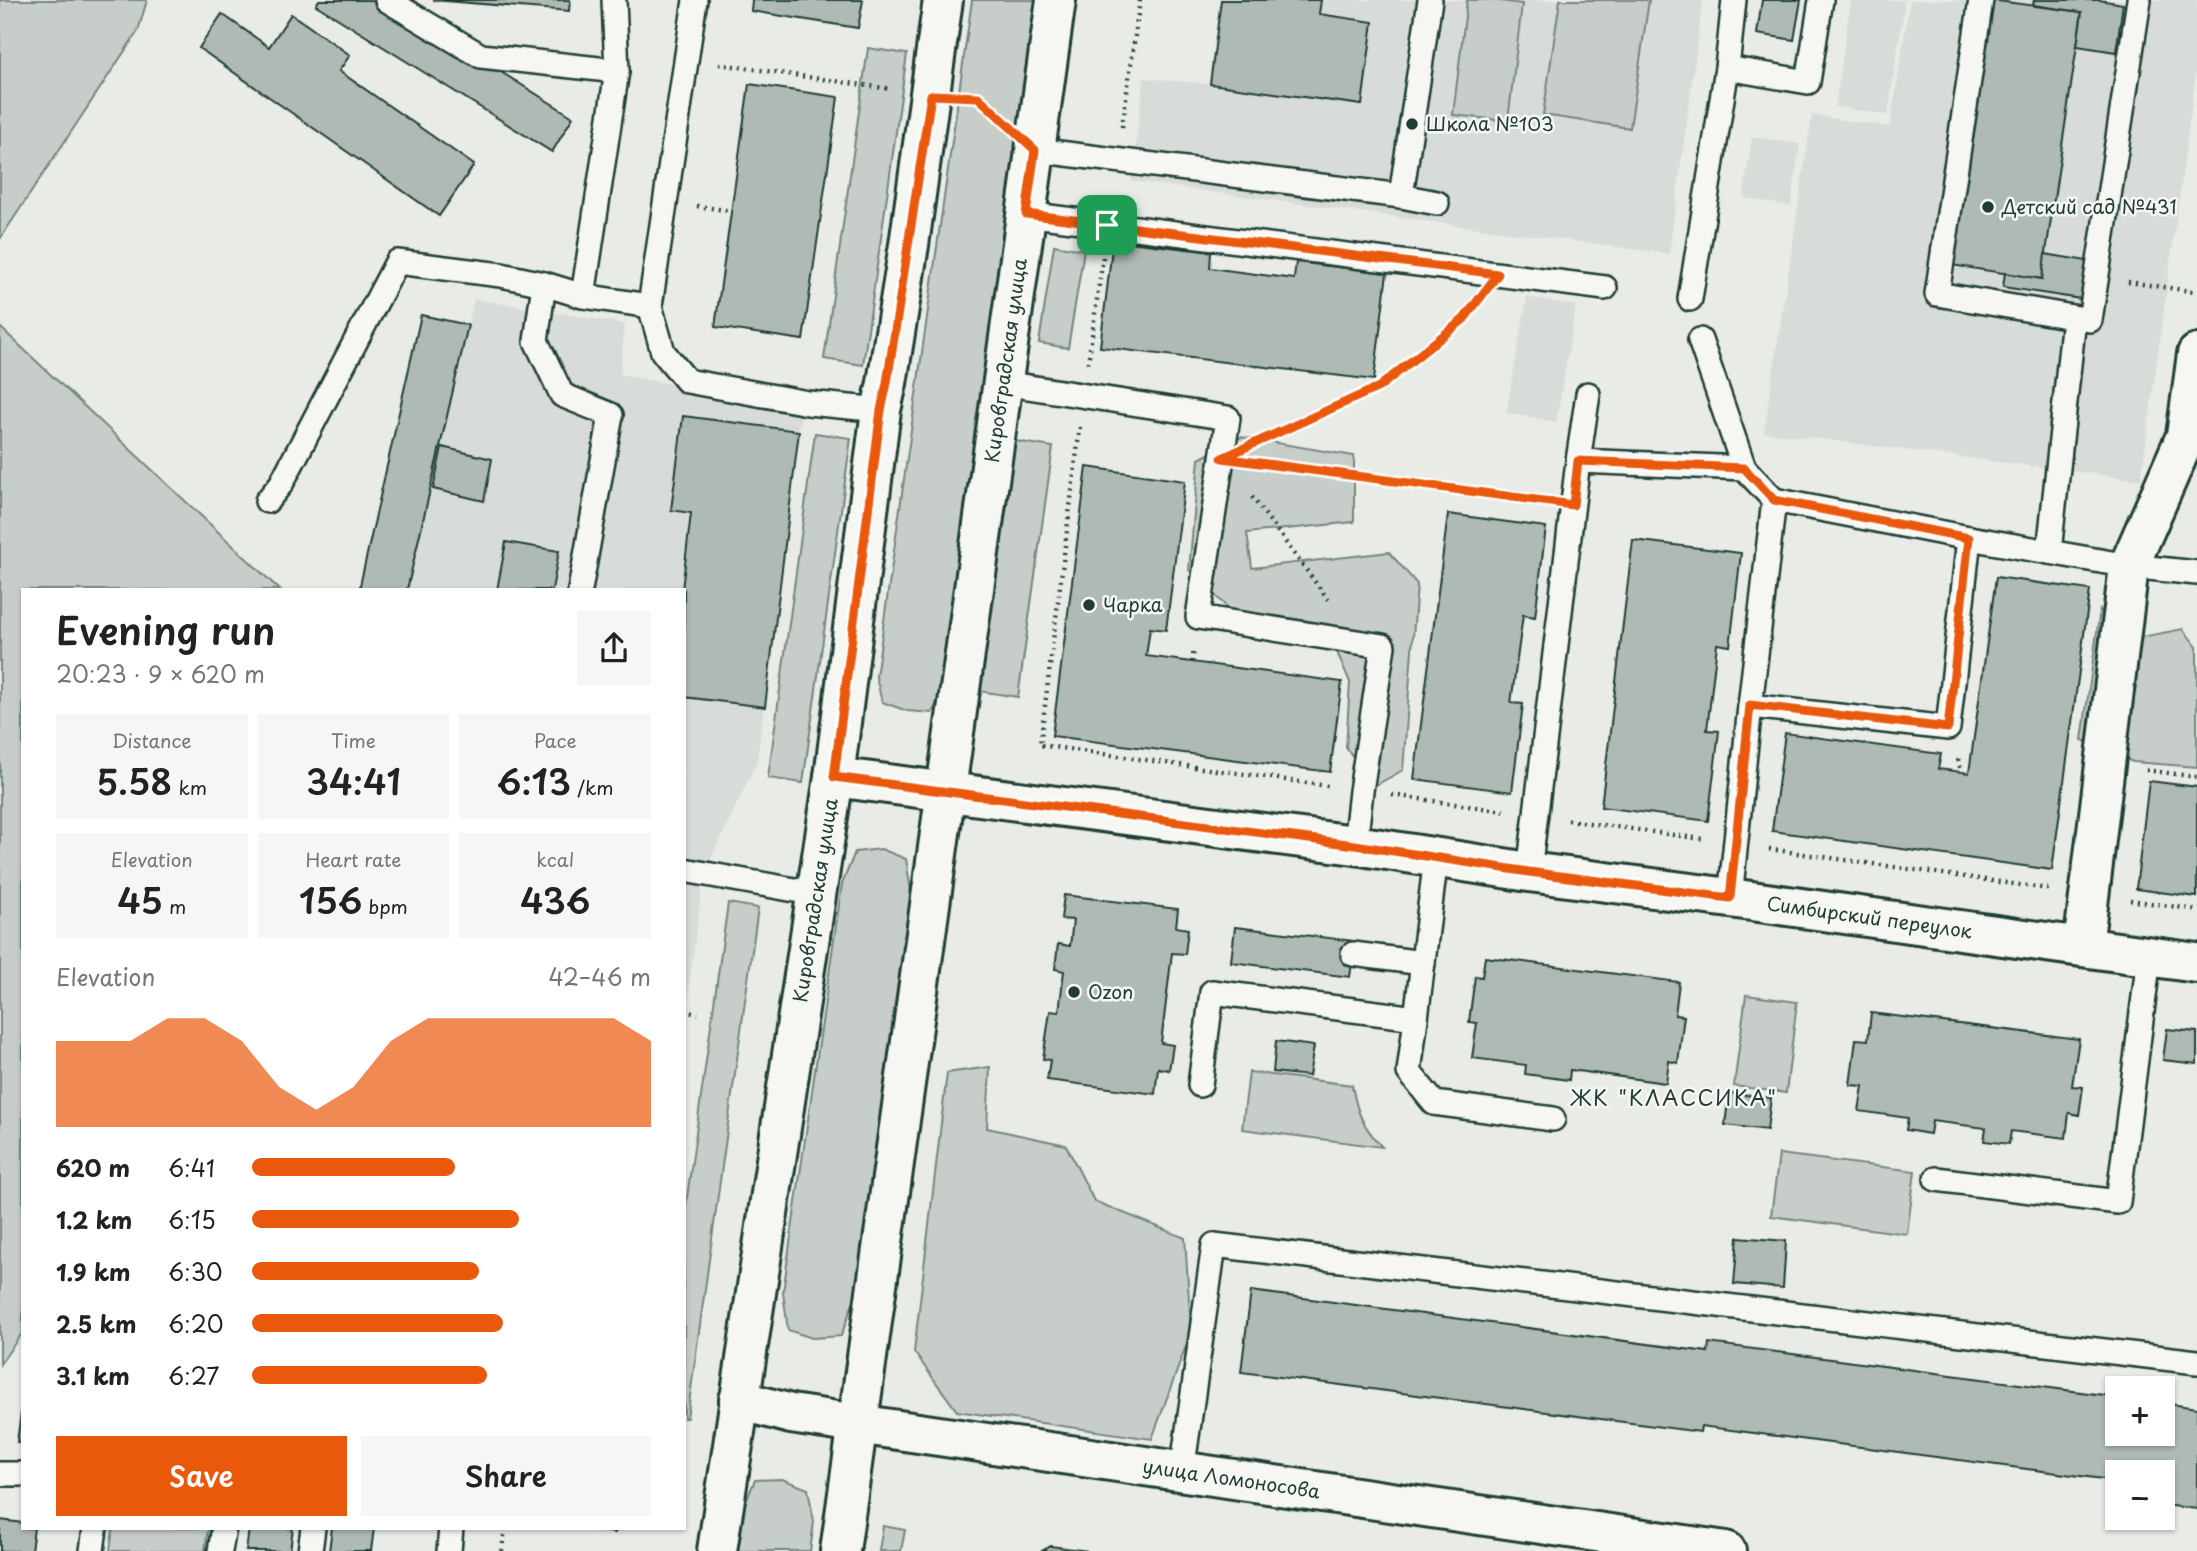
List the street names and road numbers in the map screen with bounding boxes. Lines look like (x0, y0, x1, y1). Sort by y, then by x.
street label: Кировградская улица (977, 256, 1033, 464)
street label: Кировградская улица (785, 796, 844, 1004)
street label: Симбирский переулок (1765, 888, 1975, 945)
street label: улица Ломоносова (1141, 1451, 1322, 1505)

